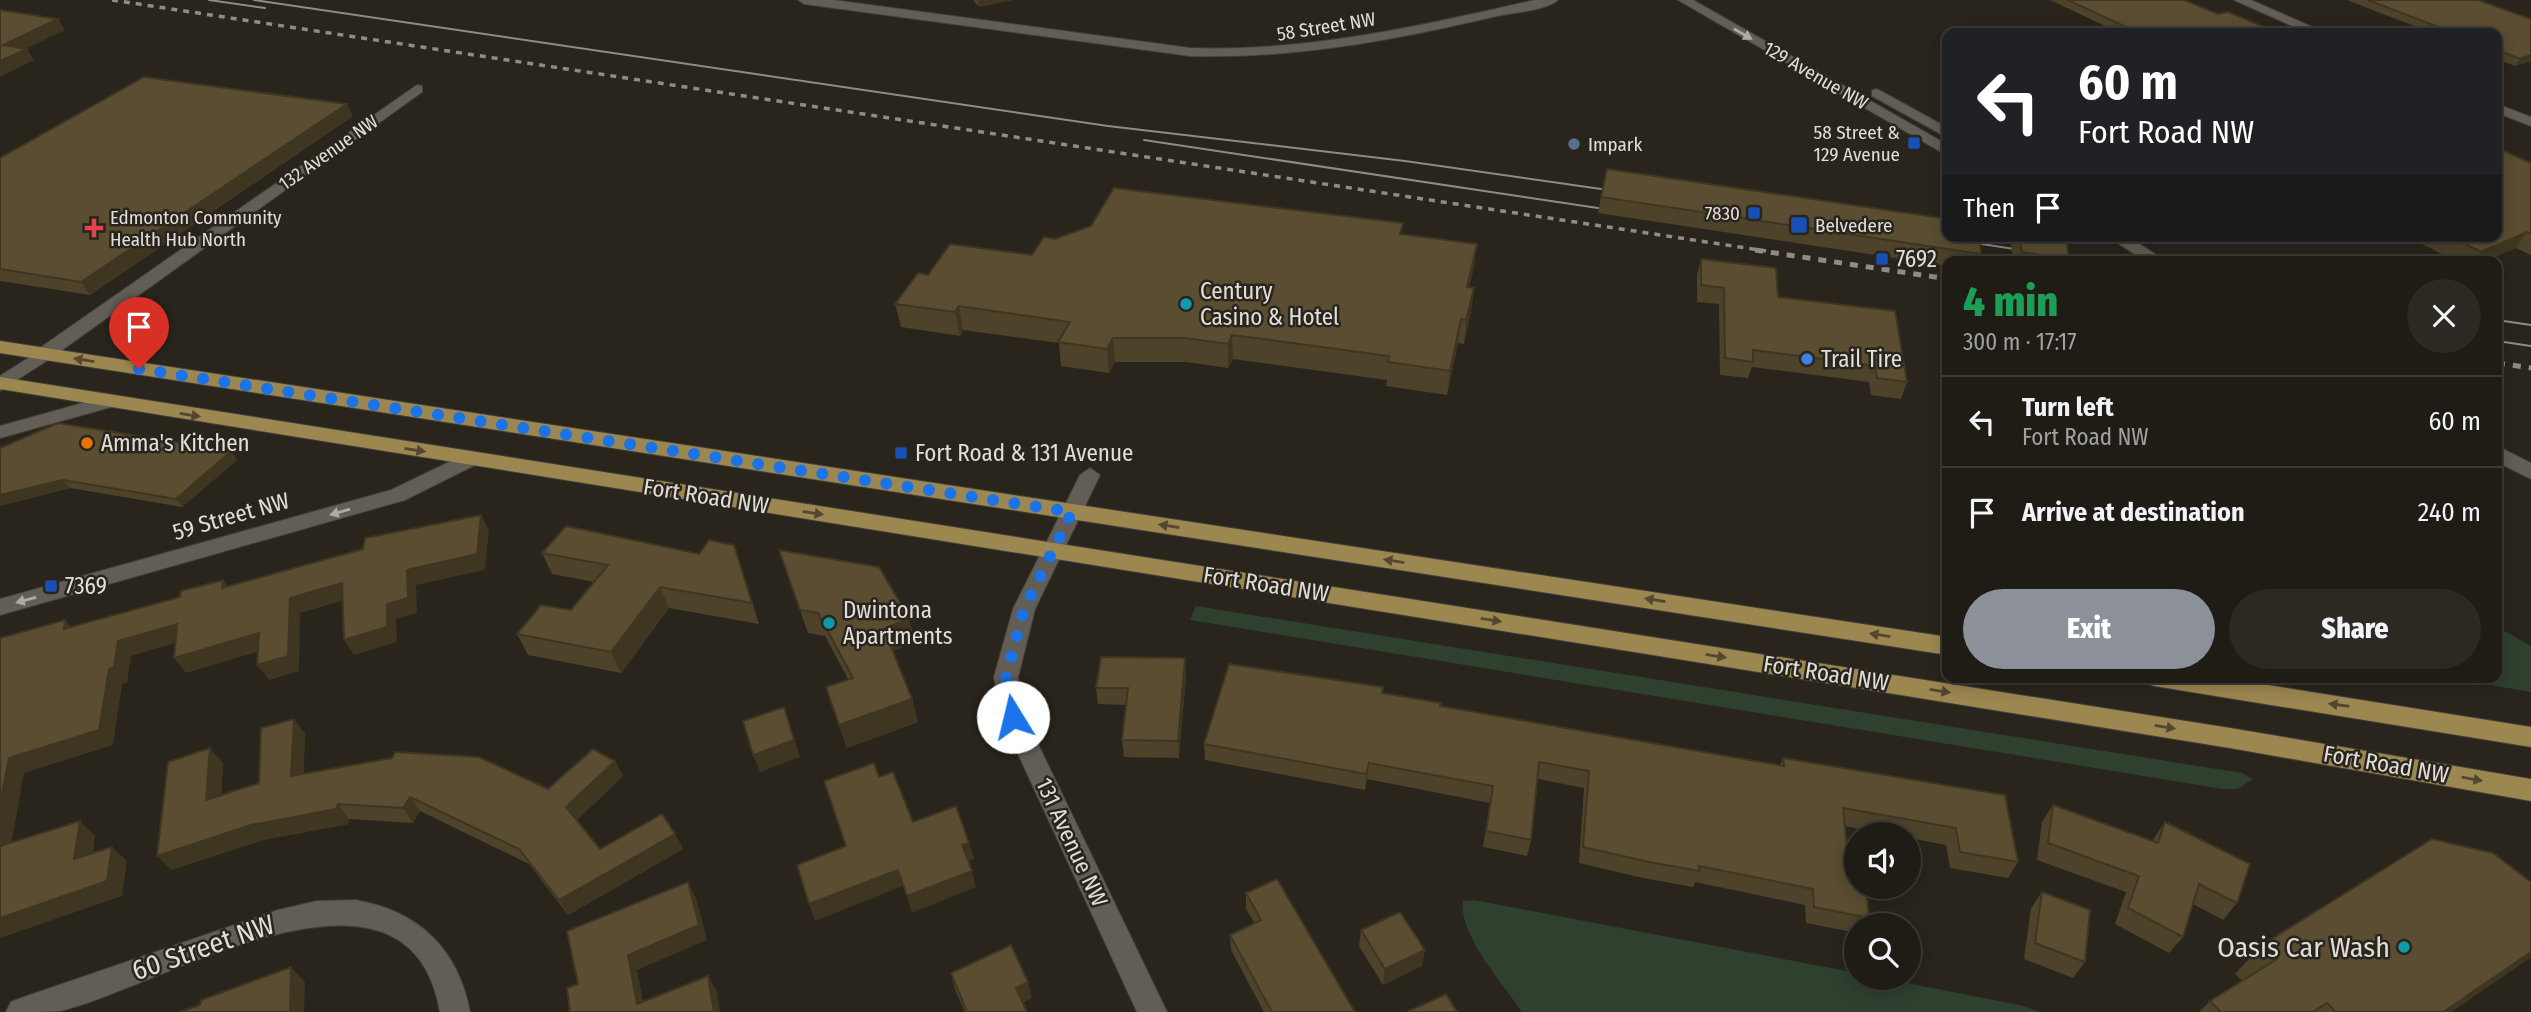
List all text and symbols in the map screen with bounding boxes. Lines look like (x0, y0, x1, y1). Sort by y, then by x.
street label: 58 Street NW (1275, 7, 1377, 46)
one-way arrow (1734, 28, 1753, 40)
street label: 129 Avenue NW (1759, 36, 1872, 115)
text: 60 m (2078, 53, 2178, 112)
icon: left (1963, 56, 2054, 147)
street label: 132 Avenue NW (274, 110, 382, 195)
text: Fort Road NW (2078, 113, 2254, 151)
place label: 58 Street & 129 Avenue (1813, 121, 1900, 166)
place label: Impark (1588, 133, 1642, 156)
marker: 58 Street & 129 Avenue (1906, 135, 1922, 151)
marker: Impark (1566, 136, 1582, 152)
icon: arrive (2029, 189, 2067, 227)
text: Then (1963, 193, 2015, 224)
place label: 7830 (1705, 202, 1740, 225)
marker: 7830 (1746, 205, 1762, 221)
place label: Edmonton Community Health Hub North (110, 206, 282, 251)
place label: Belvedere (1815, 214, 1892, 237)
marker: Belvedere (1789, 215, 1809, 235)
marker: Edmonton Community Health Hub North (84, 218, 104, 238)
place label: 7692 (1896, 245, 1937, 273)
marker: 7692 (1874, 251, 1890, 267)
place label: Century Casino & Hotel (1200, 277, 1339, 331)
text: 4 min (1963, 277, 2058, 327)
button: close (2407, 279, 2481, 353)
marker: Century Casino & Hotel (1178, 296, 1194, 312)
pin (109, 297, 169, 369)
icon: arrive (120, 308, 158, 346)
text: 300 m · 17:17 (1963, 328, 2077, 356)
place label: Trail Tire (1821, 345, 1902, 373)
marker: Trail Tire (1799, 351, 1815, 367)
one-way arrow (73, 354, 95, 365)
text: Turn left (2022, 392, 2114, 423)
icon: left (1963, 403, 2001, 441)
text: 60 m (2428, 406, 2481, 437)
one-way arrow (179, 410, 201, 421)
text: Fort Road NW (2022, 423, 2149, 451)
place label: Amma's Kitchen (101, 429, 250, 457)
marker: Amma's Kitchen (79, 435, 95, 451)
place label: Fort Road & 131 Avenue (915, 439, 1133, 467)
one-way arrow (404, 445, 426, 456)
marker: Fort Road & 131 Avenue (893, 445, 909, 461)
street label: Fort Road NW (641, 472, 771, 520)
street label: 59 Street NW (169, 486, 293, 546)
icon: arrive (1963, 494, 2001, 532)
text: Arrive at destination (2022, 497, 2245, 528)
text: 240 m (2418, 497, 2481, 528)
one-way arrow (329, 507, 351, 518)
one-way arrow (802, 508, 824, 519)
one-way arrow (1158, 520, 1180, 531)
one-way arrow (1383, 555, 1405, 566)
street label: Fort Road NW (1201, 560, 1331, 608)
place label: 7369 (65, 572, 107, 600)
marker: 7369 (43, 578, 59, 594)
button: Exit (1963, 589, 2215, 669)
button: Share (2229, 589, 2481, 669)
one-way arrow (15, 595, 37, 606)
one-way arrow (1644, 595, 1666, 606)
place label: Dwintona Apartments (843, 596, 953, 650)
marker: Dwintona Apartments (821, 615, 837, 631)
one-way arrow (1480, 615, 1502, 626)
one-way arrow (1869, 629, 1891, 640)
street label: Fort Road NW (1761, 649, 1891, 697)
one-way arrow (1705, 651, 1727, 662)
position arrow (976, 680, 1050, 754)
one-way arrow (1930, 686, 1952, 697)
one-way arrow (2328, 700, 2350, 711)
one-way arrow (2154, 722, 2176, 733)
street label: Fort Road NW (2321, 739, 2451, 789)
street label: 131 Avenue NW (1030, 773, 1114, 911)
one-way arrow (2461, 774, 2483, 785)
map controls (1844, 822, 1921, 990)
button: sound (1844, 822, 1921, 899)
street label: 60 Street NW (128, 908, 279, 987)
button: search (1844, 913, 1921, 990)
place label: Oasis Car Wash (2217, 931, 2390, 964)
marker: Oasis Car Wash (2396, 939, 2412, 955)

